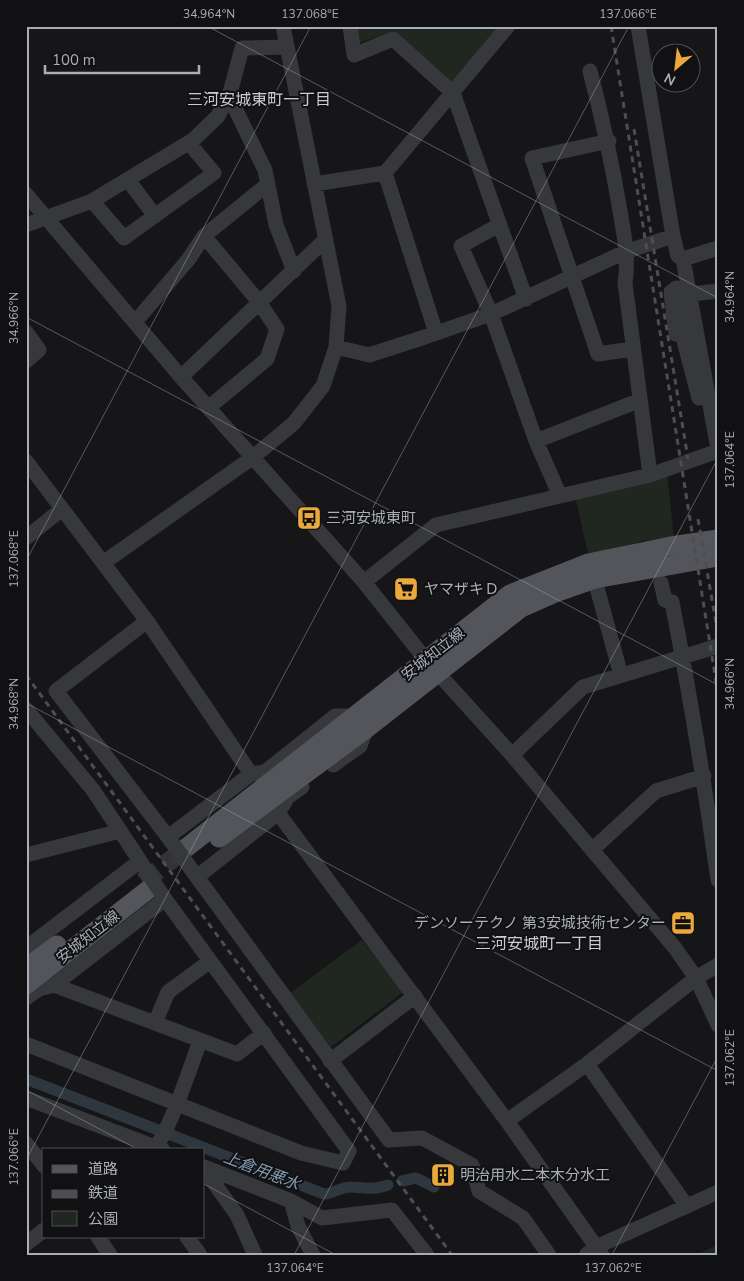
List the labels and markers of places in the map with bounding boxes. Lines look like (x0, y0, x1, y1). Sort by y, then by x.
bus stop icon: 三河安城東町 (296, 505, 322, 531)
place label: 三河安城東町 (326, 508, 416, 528)
supermarket icon: ヤマザキＤ (393, 576, 419, 602)
place label: ヤマザキＤ (424, 579, 499, 599)
office icon: デンソーテクノ 第3安城技術センター (670, 910, 696, 936)
place label: デンソーテクノ 第3安城技術センター (414, 913, 666, 933)
building icon: 明治用水二本木分水工 (430, 1162, 456, 1188)
place label: 明治用水二本木分水工 (460, 1165, 610, 1185)

